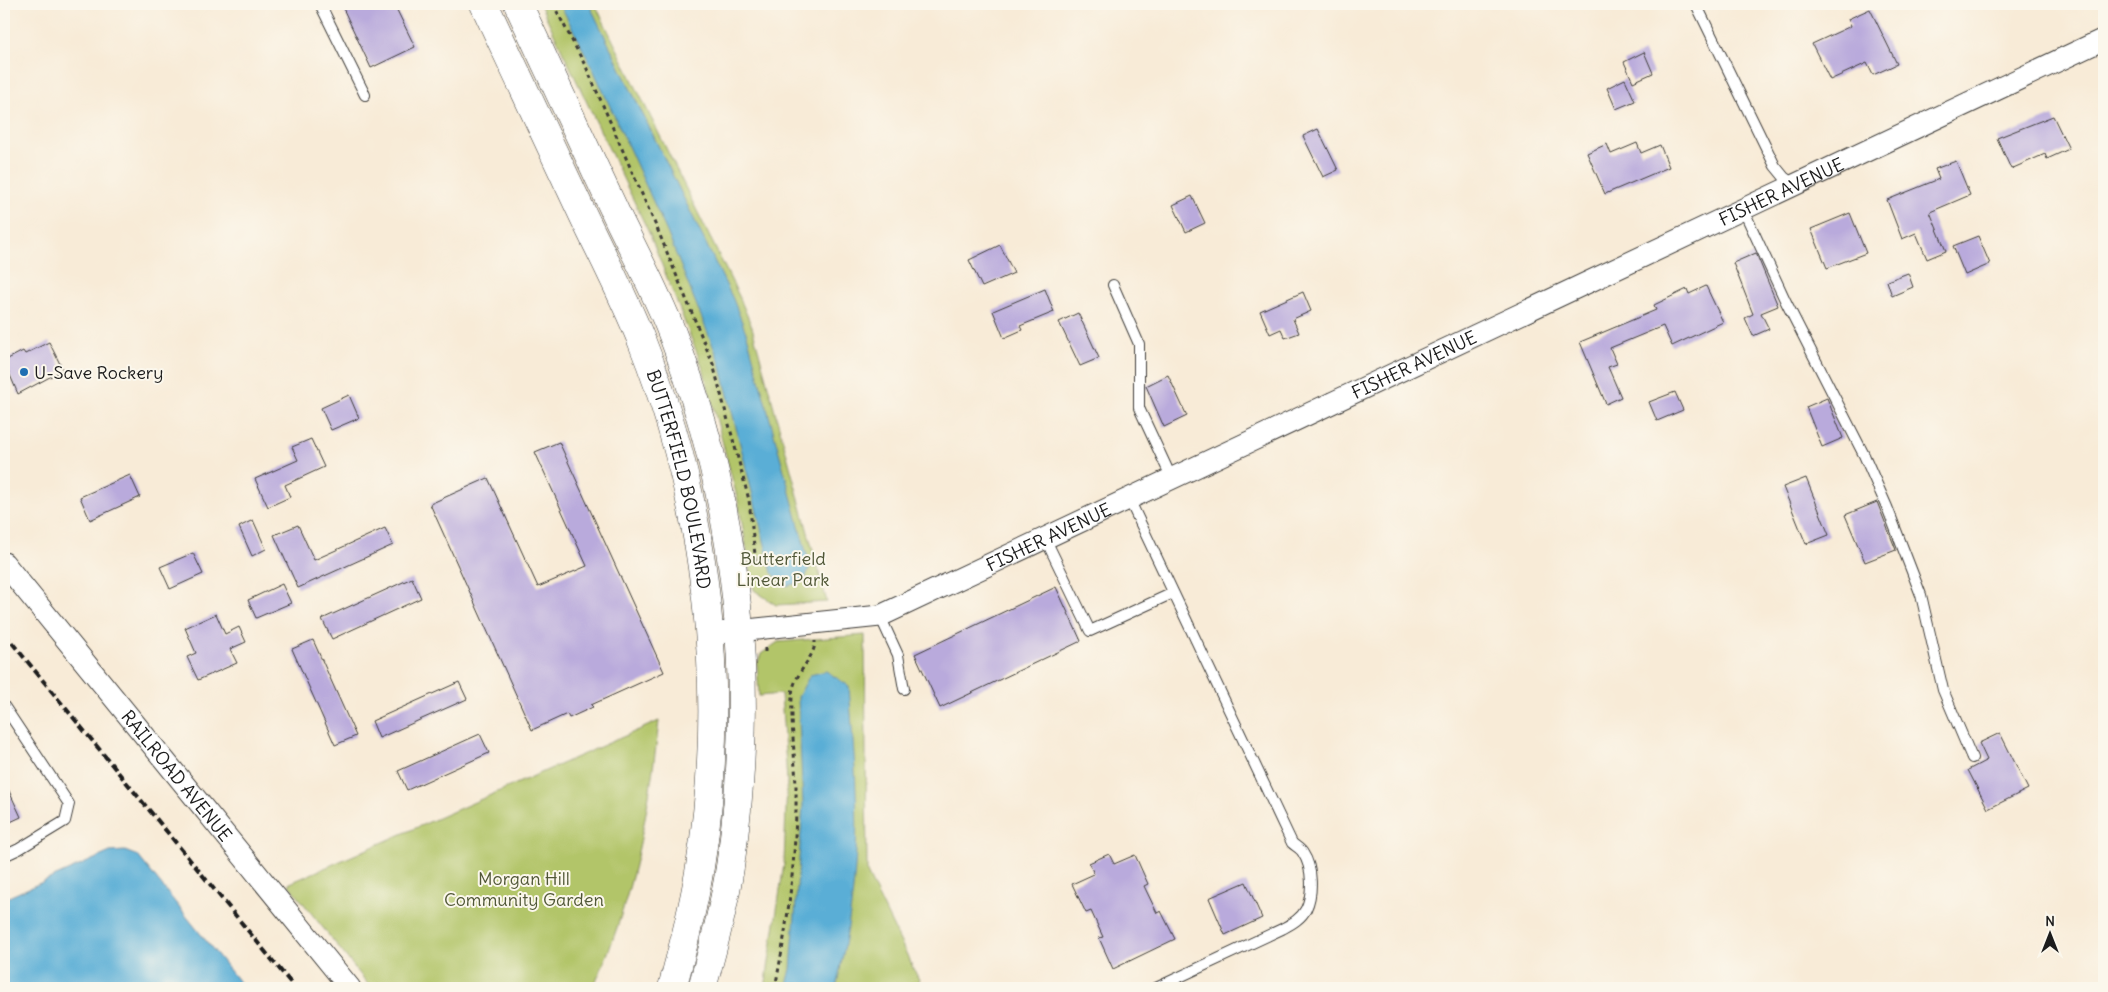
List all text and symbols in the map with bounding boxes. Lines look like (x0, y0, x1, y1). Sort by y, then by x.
street label: FISHER AVENUE (1715, 152, 1847, 231)
street label: FISHER AVENUE (1348, 325, 1480, 404)
place label: U-Save Rockery (34, 361, 163, 384)
marker: U-Save Rockery (18, 366, 30, 378)
street label: BUTTERFIELD BOULEVARD (642, 366, 716, 590)
street label: FISHER AVENUE (982, 497, 1115, 576)
park label: Butterfield Linear Park (736, 547, 830, 591)
street label: RAILROAD AVENUE (117, 705, 237, 846)
park label: Morgan Hill Community Garden (444, 867, 604, 911)
north arrow (2026, 910, 2076, 960)
text: N (2045, 912, 2055, 930)

